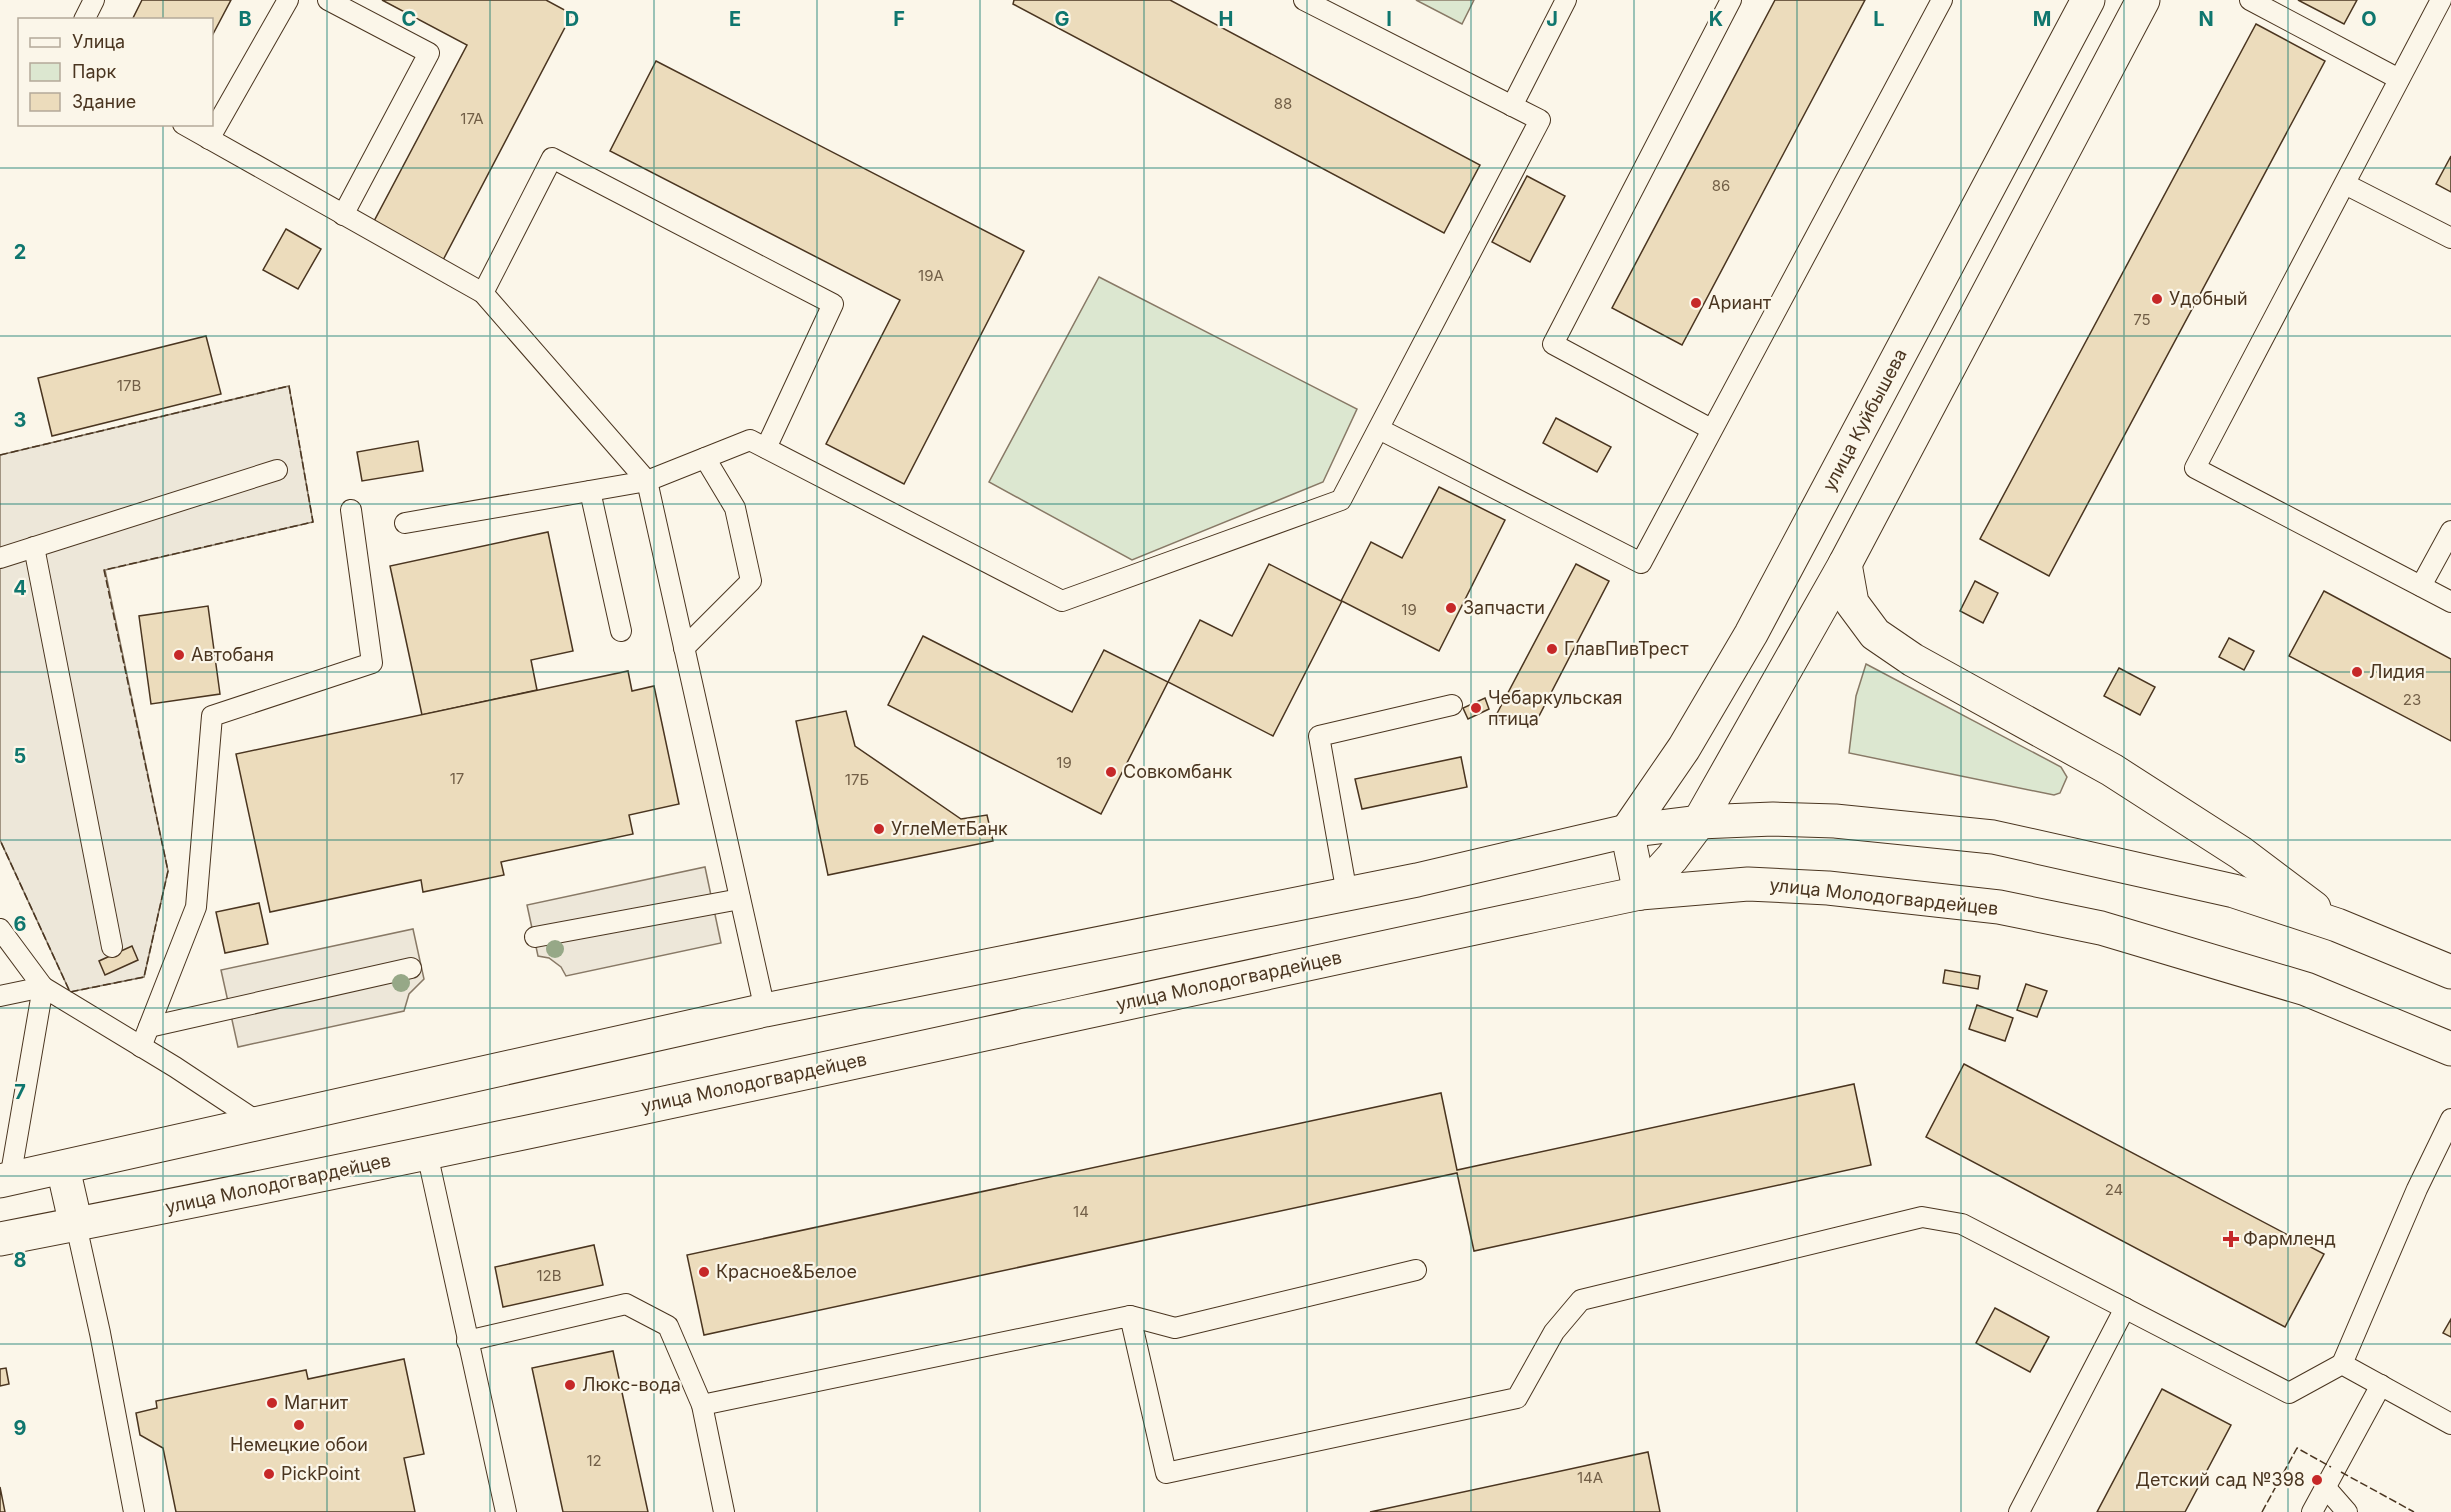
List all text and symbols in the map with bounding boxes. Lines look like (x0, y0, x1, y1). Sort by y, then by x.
text: B (238, 7, 252, 31)
text: C (402, 7, 416, 31)
text: D (565, 7, 579, 31)
text: E (729, 7, 741, 31)
text: F (893, 7, 905, 31)
text: G (1054, 7, 1070, 31)
text: H (1219, 7, 1233, 31)
text: I (1386, 7, 1392, 31)
text: J (1546, 7, 1558, 31)
text: K (1709, 7, 1723, 31)
text: L (1873, 7, 1885, 31)
text: M (2033, 7, 2051, 31)
text: N (2198, 7, 2214, 31)
text: O (2361, 7, 2377, 31)
legend (18, 18, 213, 126)
text: Улица (72, 31, 125, 52)
text: Парк (72, 61, 117, 82)
text: Здание (72, 91, 136, 112)
house number: 88 (1274, 94, 1292, 113)
house number: 17А (460, 109, 484, 128)
house number: 86 (1712, 176, 1730, 195)
text: 2 (14, 240, 26, 264)
house number: 19А (918, 266, 944, 285)
place label: Удобный (2169, 288, 2248, 309)
place label: Ариант (1708, 292, 1772, 313)
marker: Удобный (2150, 292, 2164, 306)
marker: Ариант (1689, 296, 1703, 310)
house number: 75 (2133, 310, 2151, 329)
street label: улица Куйбышева (1818, 345, 1911, 494)
house number: 17В (117, 376, 141, 395)
text: 3 (14, 408, 26, 432)
text: 4 (13, 576, 27, 600)
place label: Запчасти (1463, 597, 1545, 618)
house number: 19 (1401, 600, 1417, 619)
marker: Запчасти (1444, 601, 1458, 615)
place label: ГлавПивТрест (1564, 638, 1689, 659)
marker: ГлавПивТрест (1545, 642, 1559, 656)
place label: Автобаня (191, 644, 274, 665)
marker: Автобаня (172, 648, 186, 662)
place label: Лидия (2369, 661, 2425, 682)
marker: Лидия (2350, 665, 2364, 679)
place label: Чебаркульская птица (1488, 687, 1622, 729)
house number: 23 (2403, 690, 2421, 709)
marker: Чебаркульская птица (1469, 701, 1483, 715)
text: 5 (14, 744, 26, 768)
house number: 19 (1056, 753, 1072, 772)
place label: Совкомбанк (1123, 761, 1233, 782)
marker: Совкомбанк (1104, 765, 1118, 779)
house number: 17 (450, 769, 464, 788)
house number: 17Б (845, 770, 869, 789)
place label: УглеМетБанк (891, 818, 1008, 839)
marker: УглеМетБанк (872, 822, 886, 836)
street label: улица Молодогвардейцев (1769, 874, 1999, 919)
text: 6 (14, 912, 27, 936)
street label: улица Молодогвардейцев (1114, 946, 1343, 1015)
street label: улица Молодогвардейцев (639, 1048, 868, 1117)
text: 7 (14, 1080, 26, 1104)
street label: улица Молодогвардейцев (163, 1149, 392, 1218)
house number: 24 (2105, 1180, 2123, 1199)
house number: 14 (1073, 1202, 1089, 1221)
place label: Фармленд (2243, 1228, 2336, 1249)
marker: Фармленд (2224, 1232, 2238, 1246)
text: 8 (13, 1248, 27, 1272)
place label: Красное&Белое (716, 1261, 857, 1282)
marker: Красное&Белое (697, 1265, 711, 1279)
house number: 12В (536, 1266, 562, 1285)
place label: Люкс-вода (582, 1374, 681, 1395)
marker: Люкс-вода (563, 1378, 577, 1392)
place label: Магнит (284, 1392, 349, 1413)
marker: Магнит (265, 1396, 279, 1410)
text: 9 (14, 1416, 27, 1440)
marker: Немецкие обои (292, 1418, 306, 1432)
place label: Немецкие обои (230, 1434, 368, 1455)
house number: 12 (586, 1451, 602, 1470)
place label: PickPoint (281, 1463, 360, 1484)
marker: PickPoint (262, 1467, 276, 1481)
house number: 14А (1577, 1468, 1603, 1487)
place label: Детский сад №398 (2135, 1469, 2305, 1490)
marker: Детский сад №398 (2310, 1473, 2324, 1487)

